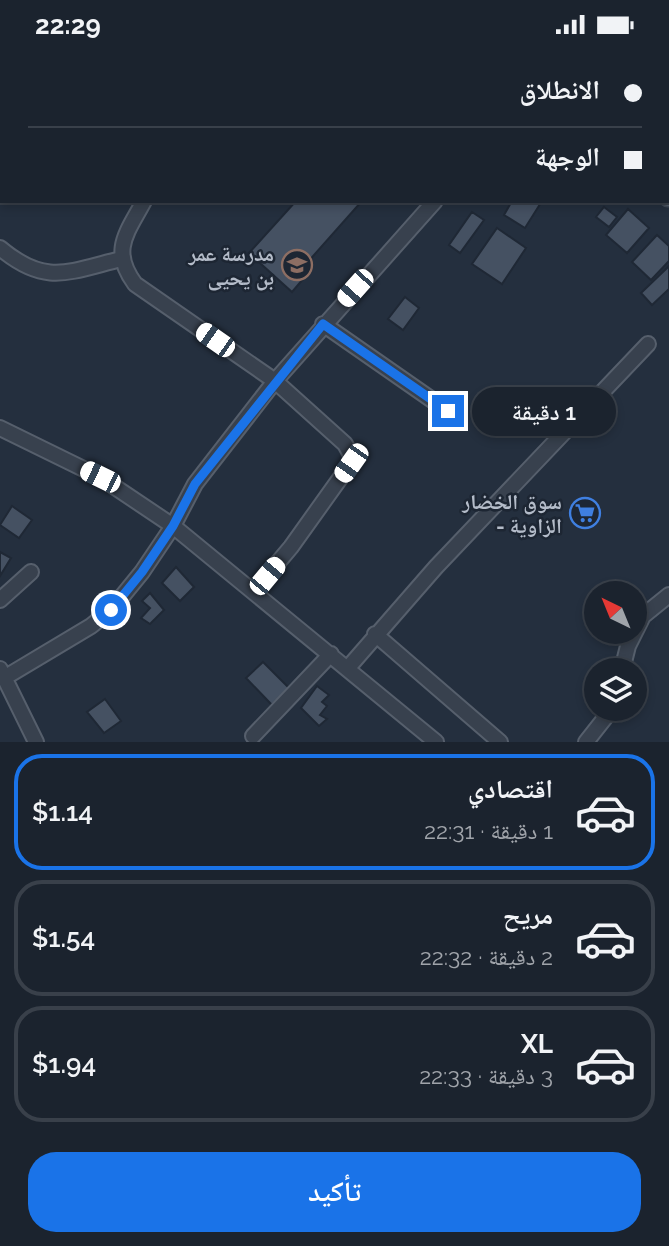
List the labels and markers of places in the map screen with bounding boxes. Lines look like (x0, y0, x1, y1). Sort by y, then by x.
place label: مدرسة عمر بن يحيى (188, 241, 274, 291)
school or university icon: مدرسة عمر بن يحيى (280, 248, 314, 282)
place label: سوق الخضار - الزاوية (461, 489, 562, 538)
supermarket icon: سوق الخضار - الزاوية (568, 496, 602, 530)

